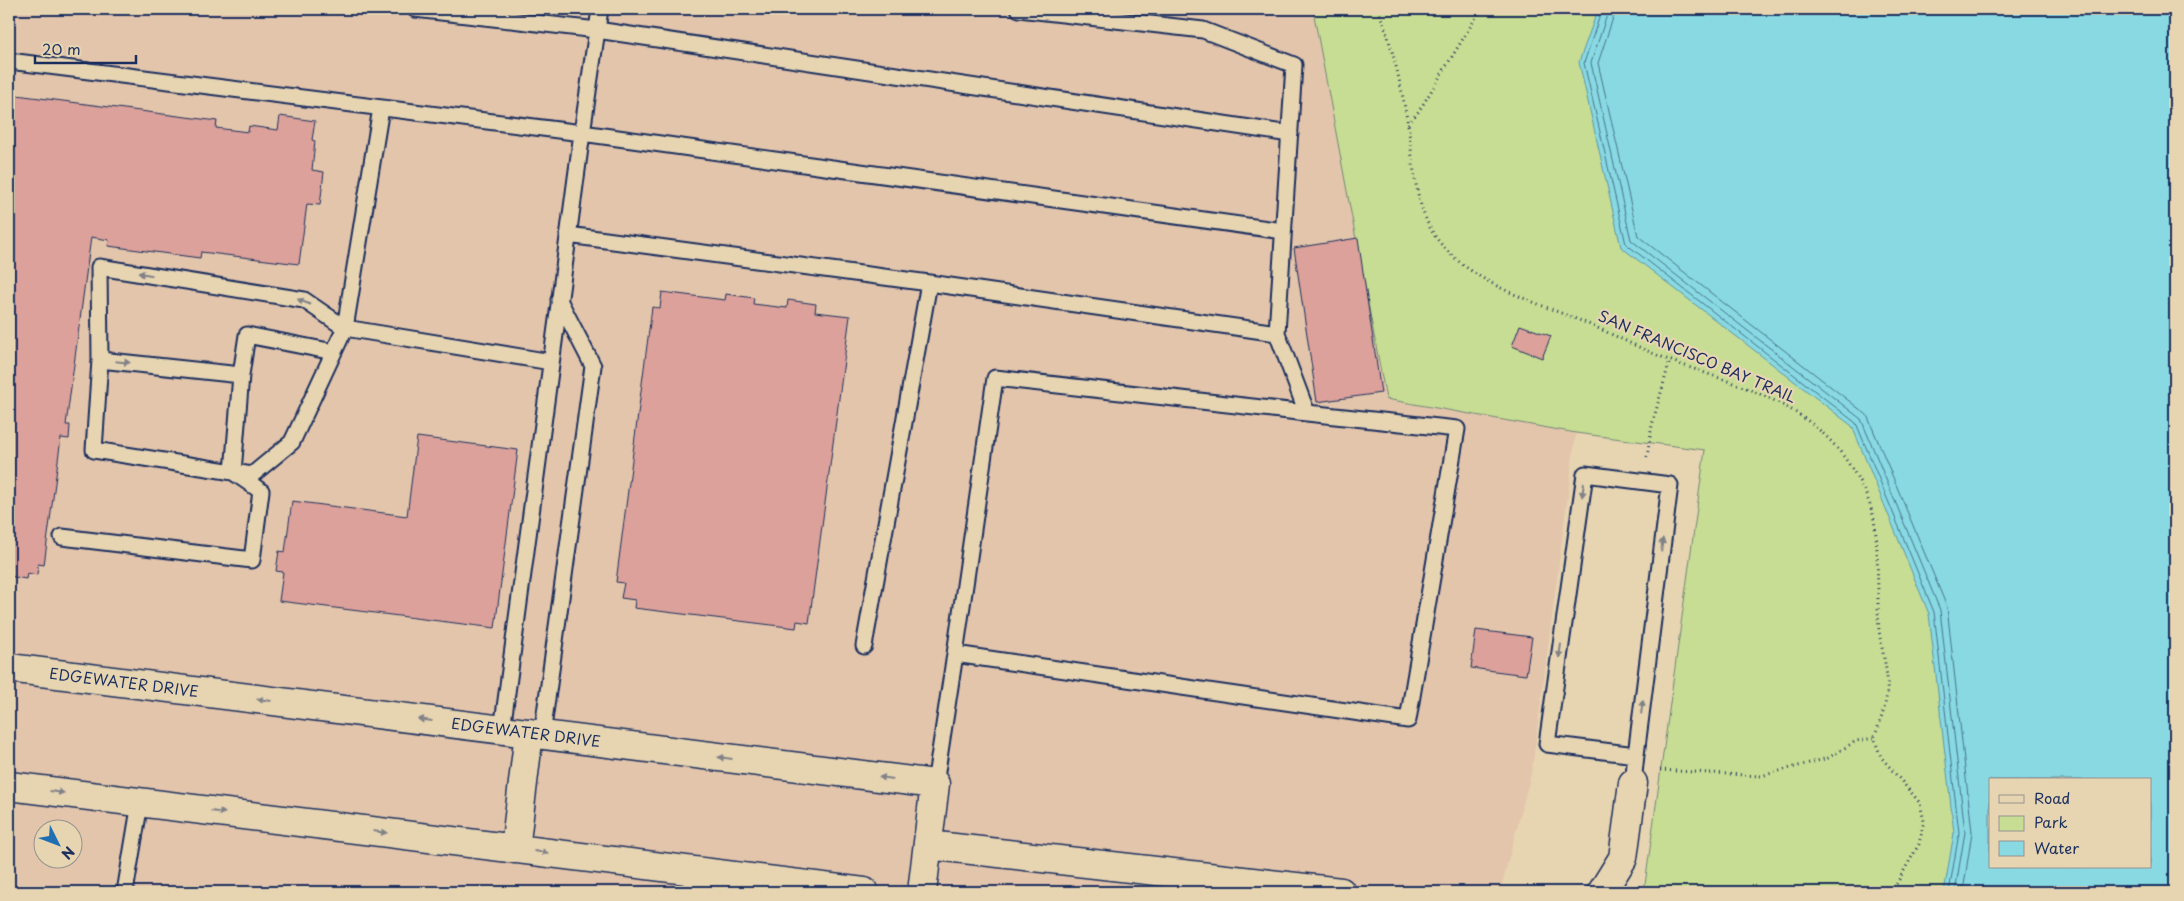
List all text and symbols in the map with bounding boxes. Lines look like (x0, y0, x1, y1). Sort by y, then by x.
scale bar (35, 32, 136, 64)
text: 20 m (42, 37, 81, 60)
one-way arrow (136, 270, 152, 278)
one-way arrow (297, 298, 311, 306)
street label: SAN FRANCISCO BAY TRAIL (1595, 303, 1800, 408)
one-way arrow (115, 358, 131, 366)
one-way arrow (1579, 482, 1587, 498)
one-way arrow (1658, 537, 1666, 553)
one-way arrow (1556, 643, 1564, 659)
street label: EDGEWATER DRIVE (48, 661, 200, 702)
one-way arrow (255, 696, 271, 704)
one-way arrow (1638, 698, 1646, 714)
street label: EDGEWATER DRIVE (450, 711, 602, 752)
one-way arrow (417, 716, 433, 724)
one-way arrow (717, 754, 733, 762)
one-way arrow (878, 774, 894, 782)
legend (1989, 778, 2152, 868)
text: Road (2034, 786, 2070, 809)
one-way arrow (49, 788, 65, 796)
one-way arrow (211, 809, 227, 817)
text: Park (2034, 810, 2068, 833)
north arrow (32, 818, 82, 868)
one-way arrow (372, 828, 388, 836)
text: Water (2034, 836, 2079, 859)
text: N (57, 842, 80, 864)
one-way arrow (533, 848, 549, 856)

